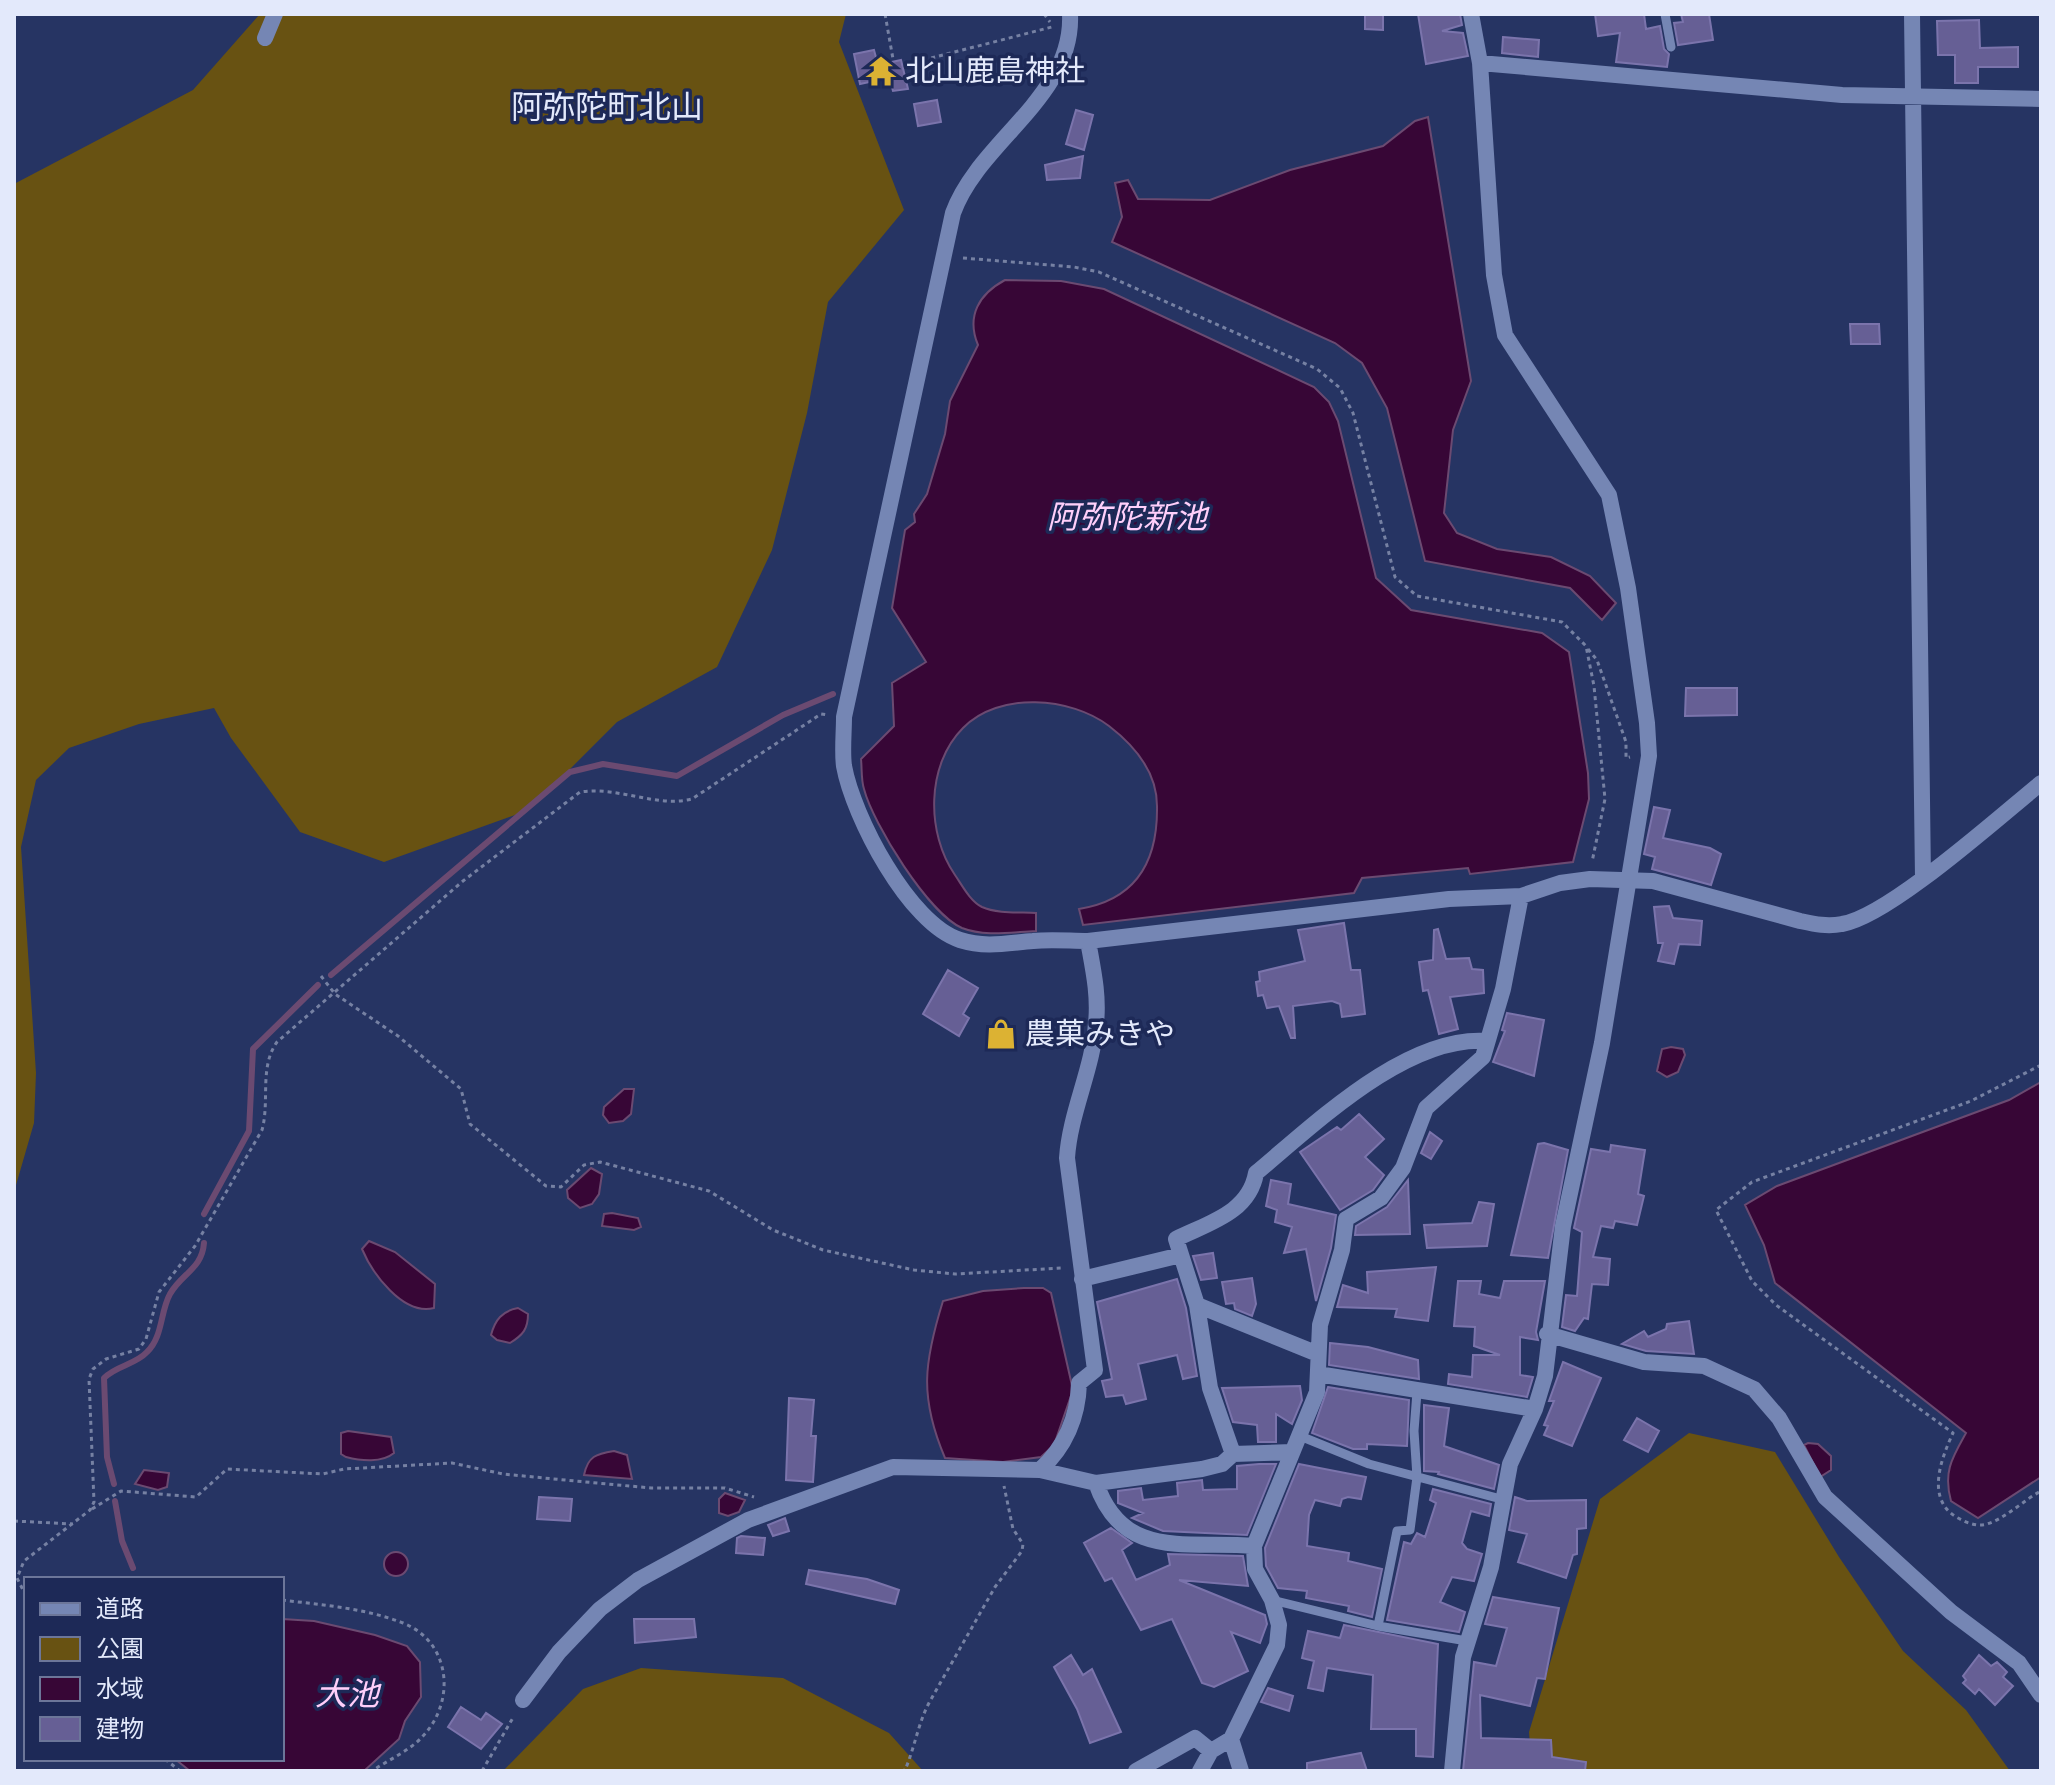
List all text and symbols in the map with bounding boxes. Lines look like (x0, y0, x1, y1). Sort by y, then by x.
temple icon: 北山鹿島神社 (864, 54, 898, 88)
place label: 北山鹿島神社 (905, 55, 1085, 87)
district label: 阿弥陀町北山 (511, 91, 703, 124)
water label: 阿弥陀新池 (1047, 501, 1210, 534)
shop icon: 農菓みきや (984, 1017, 1018, 1051)
place label: 農菓みきや (1025, 1018, 1175, 1050)
legend (24, 1577, 284, 1761)
text: 道路 (96, 1596, 144, 1622)
text: 公園 (96, 1637, 144, 1662)
text: 水域 (96, 1676, 144, 1702)
water label: 大池 (315, 1678, 382, 1711)
text: 建物 (96, 1717, 144, 1742)

